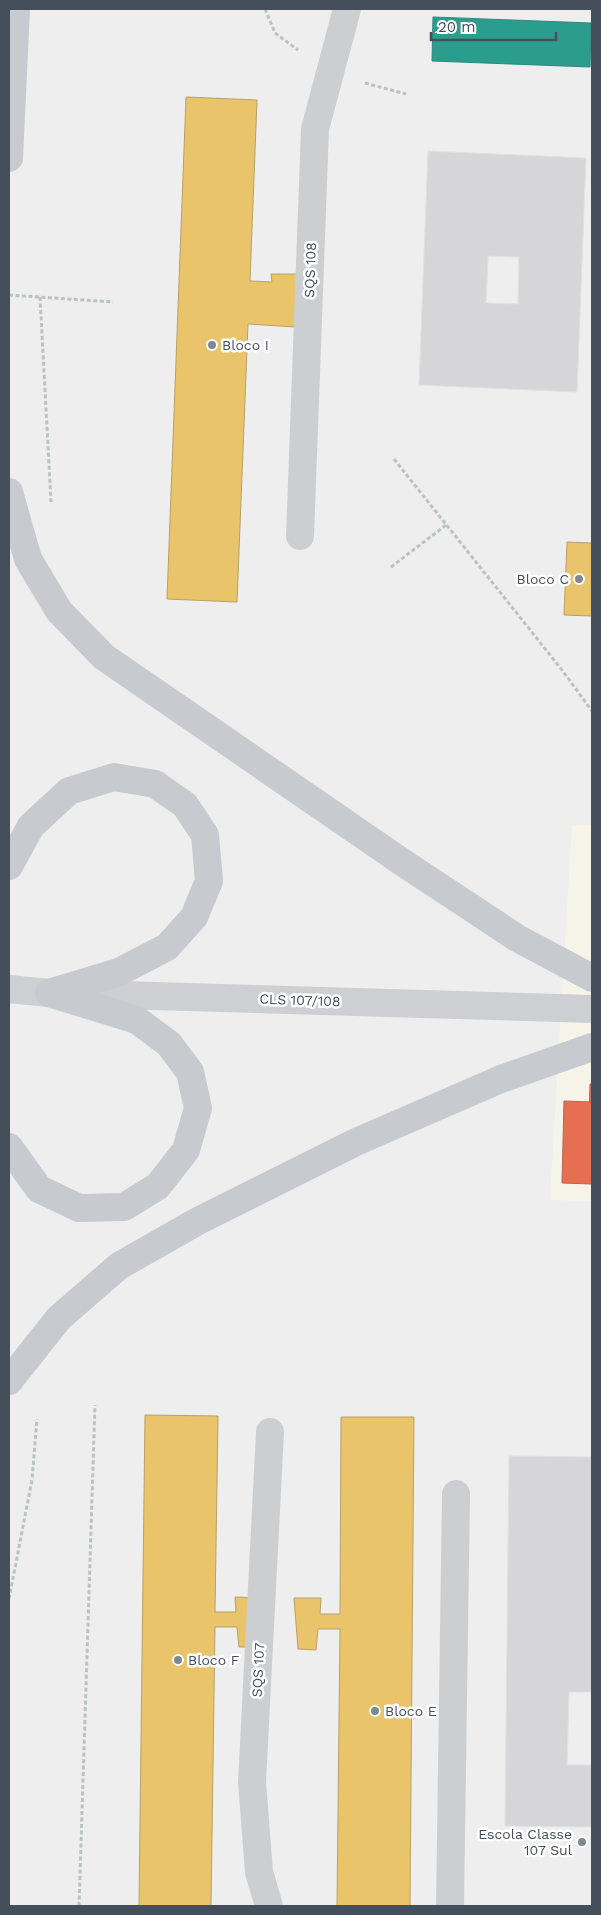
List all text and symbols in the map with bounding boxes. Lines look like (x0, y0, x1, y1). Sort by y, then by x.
scale bar (431, 10, 556, 42)
text: 20 m (438, 18, 476, 36)
street label: SQS 108 (301, 242, 319, 298)
place label: Bloco I (222, 337, 269, 353)
marker: Bloco I (206, 339, 218, 351)
place label: Bloco C (517, 571, 569, 587)
marker: Bloco C (573, 573, 585, 585)
street label: CLS 107/108 (259, 991, 341, 1009)
street label: SQS 107 (249, 1642, 267, 1698)
place label: Bloco F (188, 1652, 239, 1668)
marker: Bloco F (172, 1654, 184, 1666)
place label: Bloco E (385, 1703, 437, 1719)
marker: Bloco E (369, 1705, 381, 1717)
place label: Escola Classe 107 Sul (478, 1826, 573, 1858)
marker: Escola Classe 107 Sul (576, 1836, 588, 1848)

